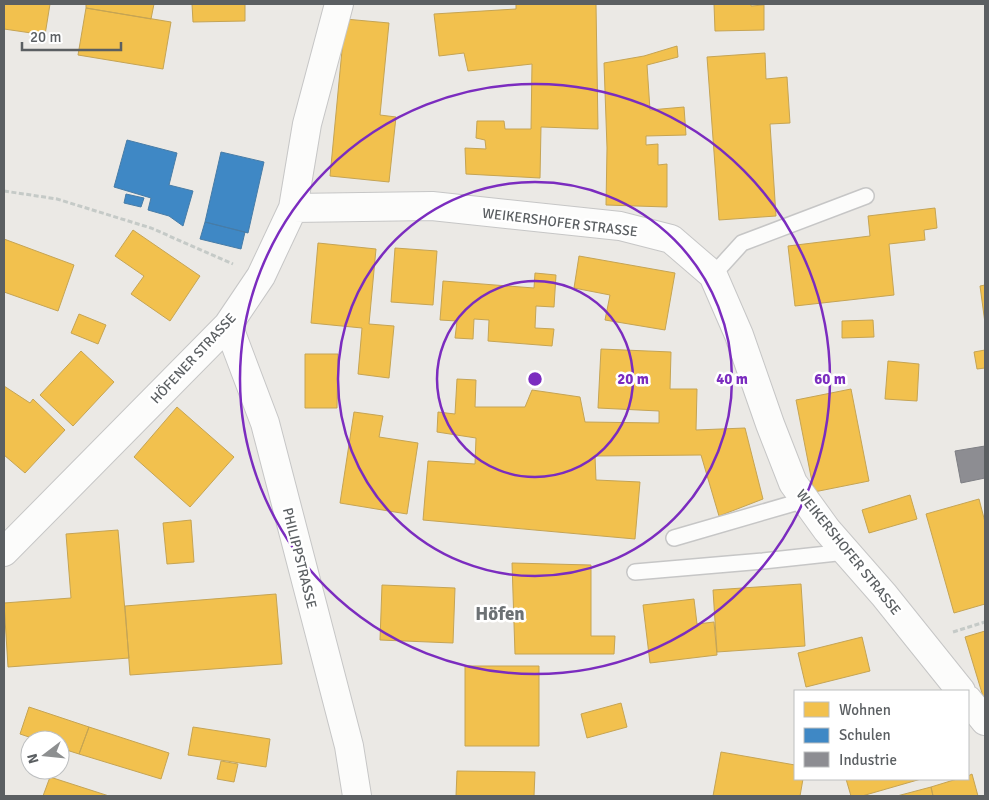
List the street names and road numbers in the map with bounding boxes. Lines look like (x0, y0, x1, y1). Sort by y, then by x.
street label: WEIKERSHOFER STRASSE (481, 205, 639, 240)
street label: HÖFENER STRASSE (147, 310, 240, 407)
street label: WEIKERSHOFER STRASSE (793, 486, 905, 619)
street label: PHILIPPSTRASSE (279, 506, 320, 610)

